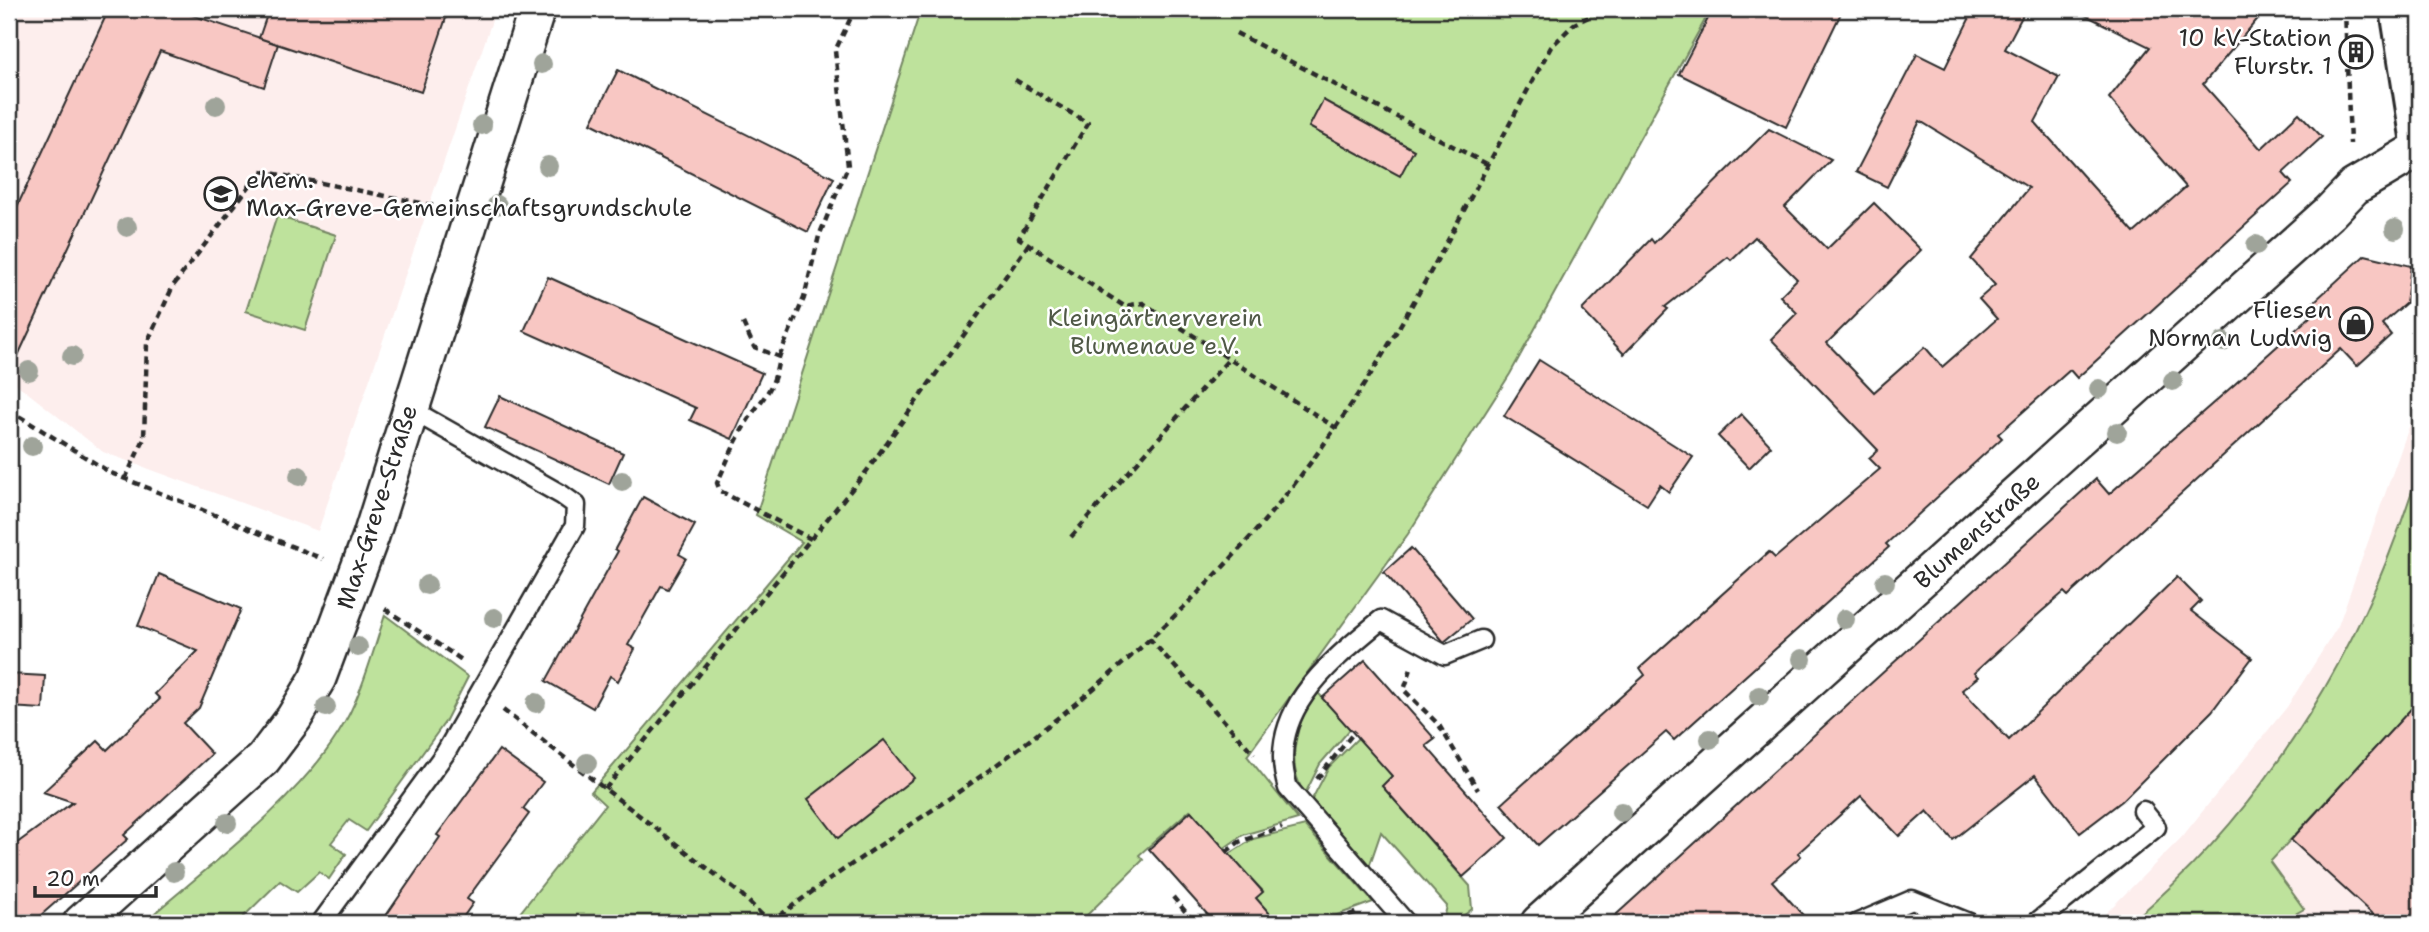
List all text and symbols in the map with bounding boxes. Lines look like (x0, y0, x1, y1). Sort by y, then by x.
place label: 10 kV-Station Flurstr. 1 (2179, 22, 2332, 82)
building icon: 10 kV-Station Flurstr. 1 (2337, 33, 2375, 71)
place label: ehem. Max-Greve-Gemeinschaftsgrundschule (246, 164, 693, 224)
school or university icon: ehem. Max-Greve-Gemeinschaftsgrundschule (202, 175, 240, 213)
place label: Fliesen Norman Ludwig (2148, 294, 2332, 354)
park label: Kleingärtnerverein Blumenaue e.V. (1047, 302, 1263, 362)
shop icon: Fliesen Norman Ludwig (2337, 305, 2375, 343)
street label: Max-Greve-Straße (329, 401, 425, 613)
street label: Blumenstraße (1907, 466, 2047, 596)
scale bar (35, 855, 156, 899)
text: 20 m (46, 865, 100, 893)

